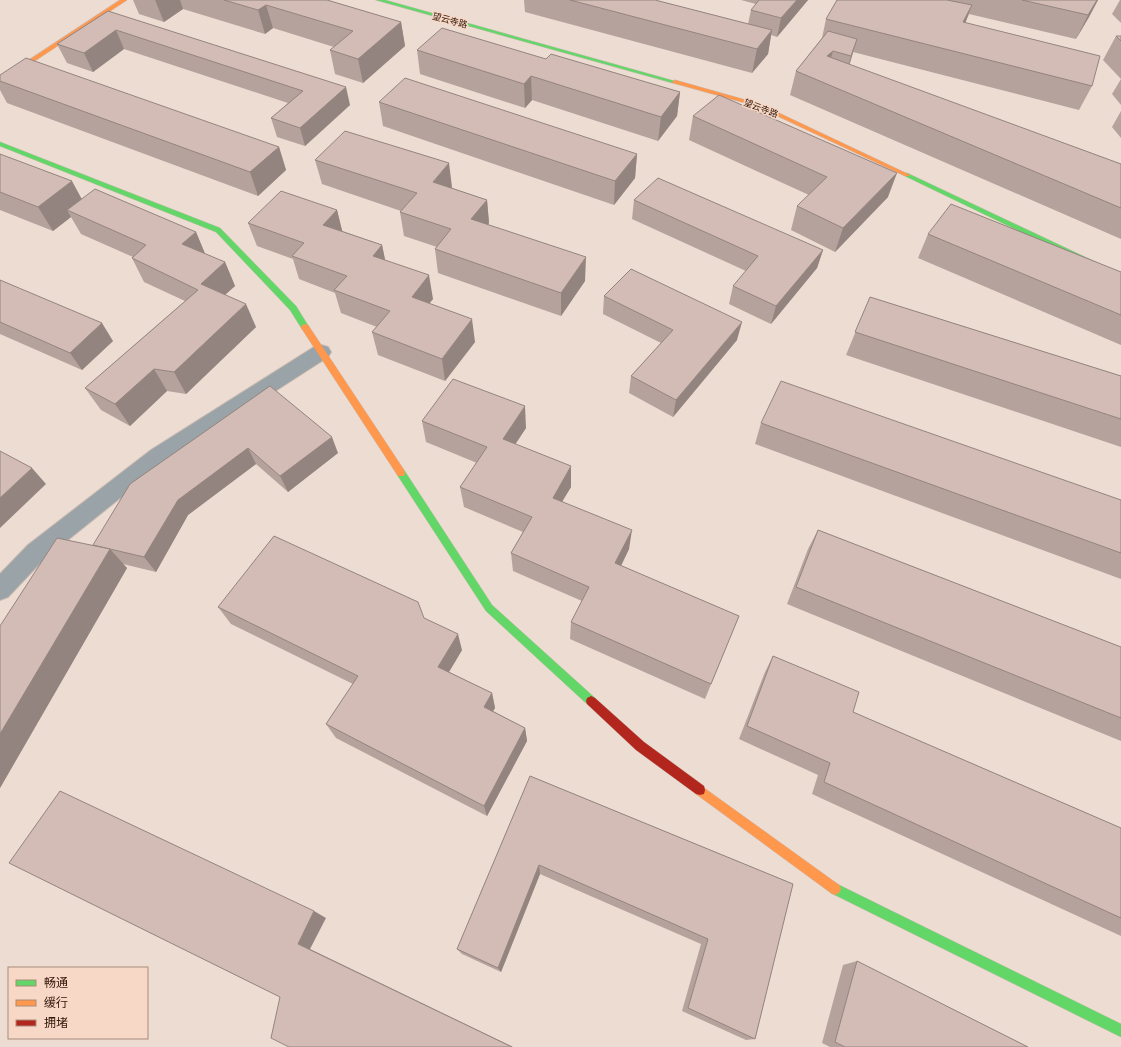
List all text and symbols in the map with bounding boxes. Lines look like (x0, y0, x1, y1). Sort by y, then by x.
street label: 望云寺路 (431, 9, 469, 31)
street label: 望云寺路 (742, 95, 780, 121)
legend (8, 967, 148, 1039)
text: 畅通 (44, 973, 68, 992)
text: 缓行 (44, 993, 68, 1012)
text: 拥堵 (44, 1013, 68, 1032)

